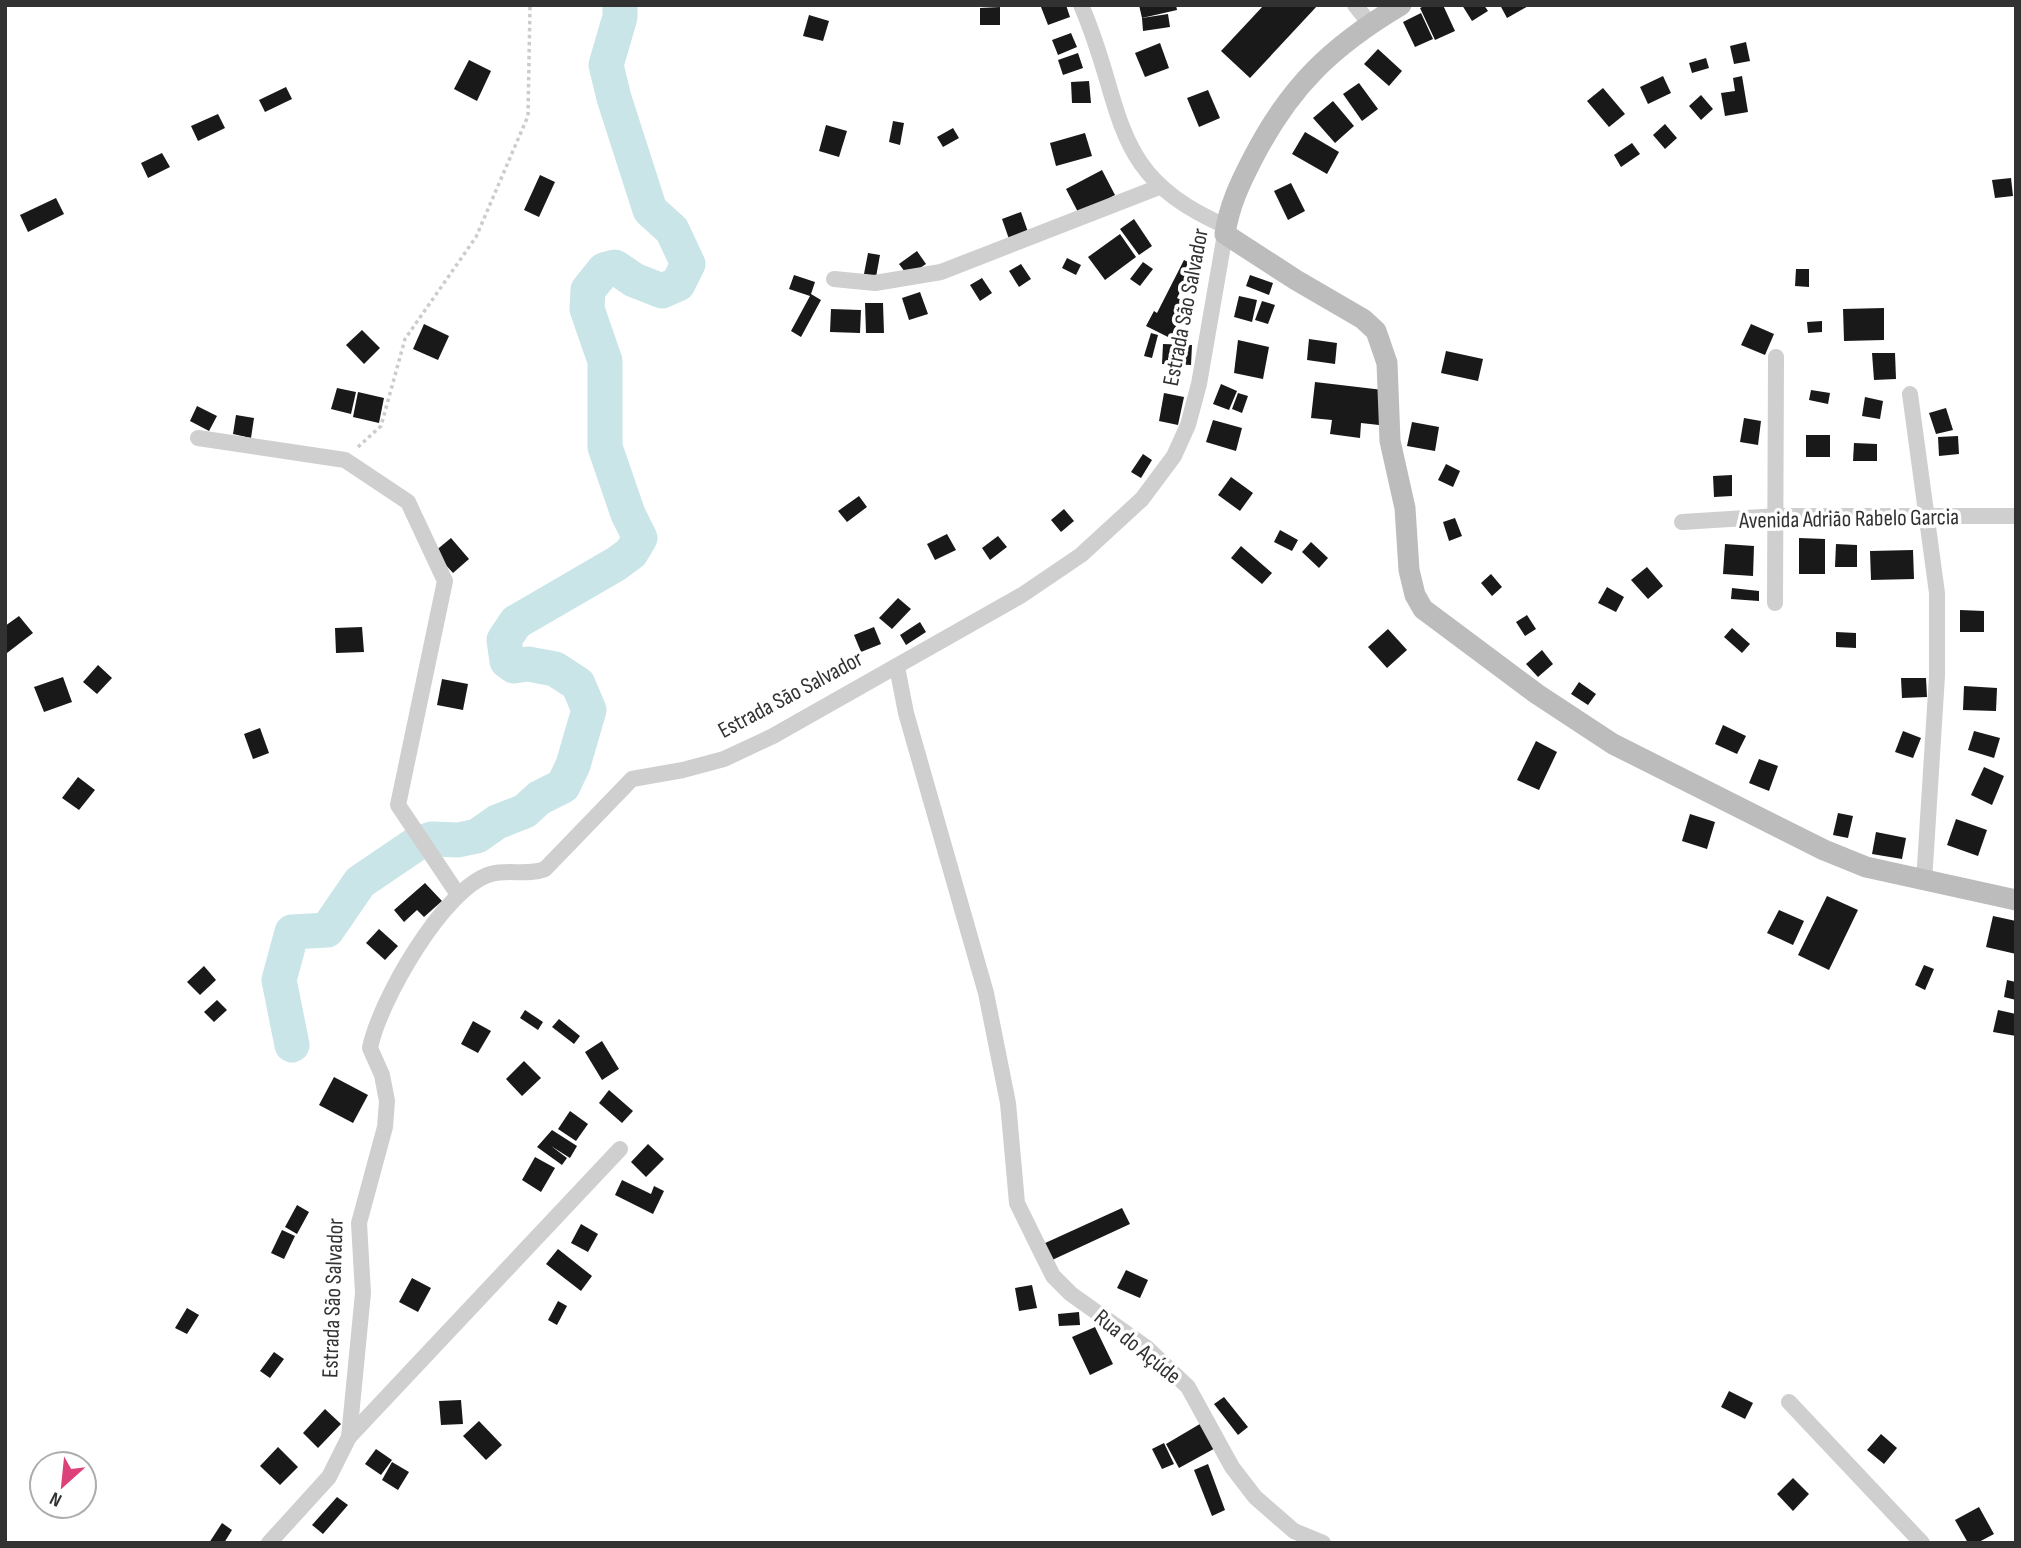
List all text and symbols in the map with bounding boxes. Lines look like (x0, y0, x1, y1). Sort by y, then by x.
street label: Estrada São Salvador (1157, 226, 1215, 388)
street label: Avenida Adrião Rabelo Garcia (1738, 503, 1959, 535)
street label: Estrada São Salvador (713, 645, 868, 745)
street label: Estrada São Salvador (316, 1217, 350, 1378)
street label: Rua do Açúde (1088, 1303, 1186, 1390)
north arrow (28, 1450, 98, 1520)
text: N (46, 1486, 66, 1511)

